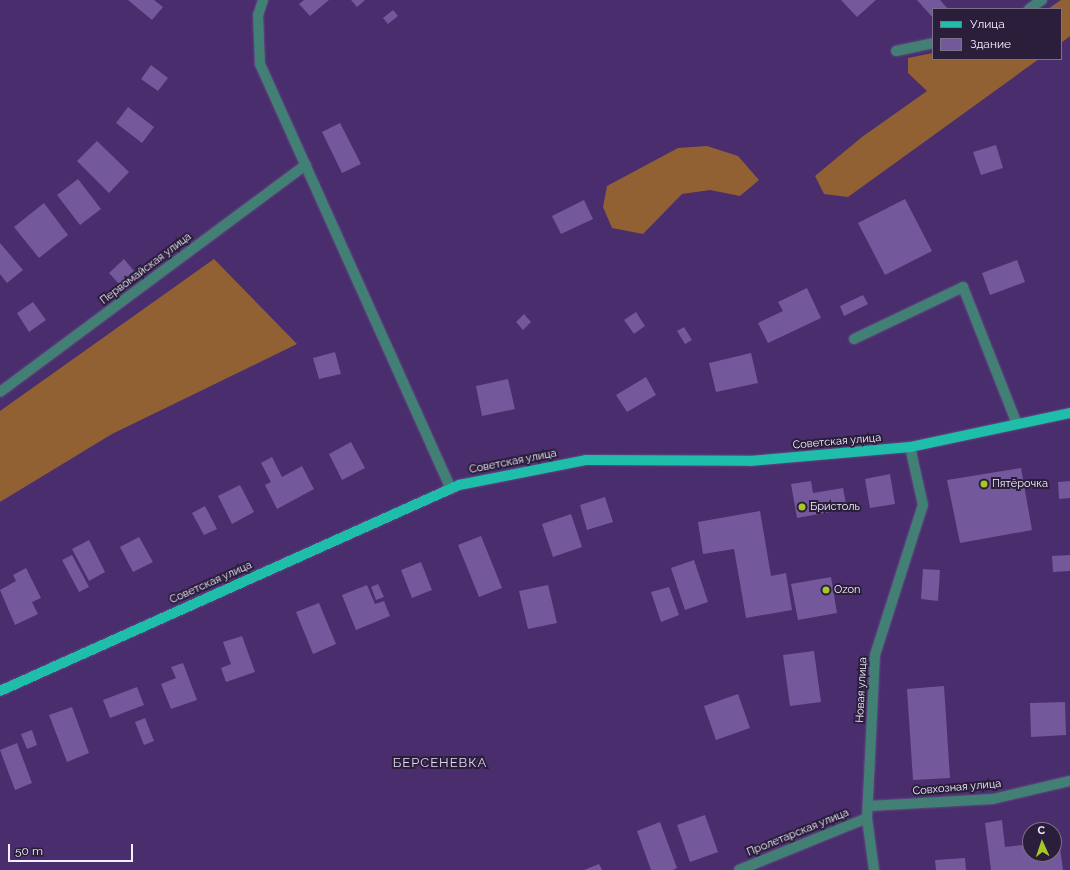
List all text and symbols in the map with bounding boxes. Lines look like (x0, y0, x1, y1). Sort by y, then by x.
legend (932, 8, 1062, 60)
text: Улица (970, 17, 1005, 31)
text: Здание (970, 37, 1011, 51)
street label: Первомайская улица (98, 230, 194, 308)
street label: Советская улица (792, 432, 882, 452)
street label: Советская улица (468, 447, 558, 477)
place label: Пятёрочка (992, 477, 1048, 491)
marker: Пятёрочка (979, 479, 989, 489)
place label: Бристоль (810, 500, 860, 514)
marker: Бристоль (797, 502, 807, 512)
street label: Советская улица (168, 559, 254, 607)
place label: Ozon (834, 583, 861, 597)
marker: Ozon (821, 585, 831, 595)
street label: Новая улица (854, 657, 870, 723)
district label: БЕРСЕНЕВКА (393, 755, 487, 771)
street label: Совхозная улица (912, 778, 1002, 798)
street label: Пролетарская улица (745, 806, 851, 860)
north arrow (1022, 822, 1062, 862)
text: С (1037, 824, 1045, 837)
scale bar (10, 836, 135, 862)
text: 50 m (15, 844, 43, 858)

